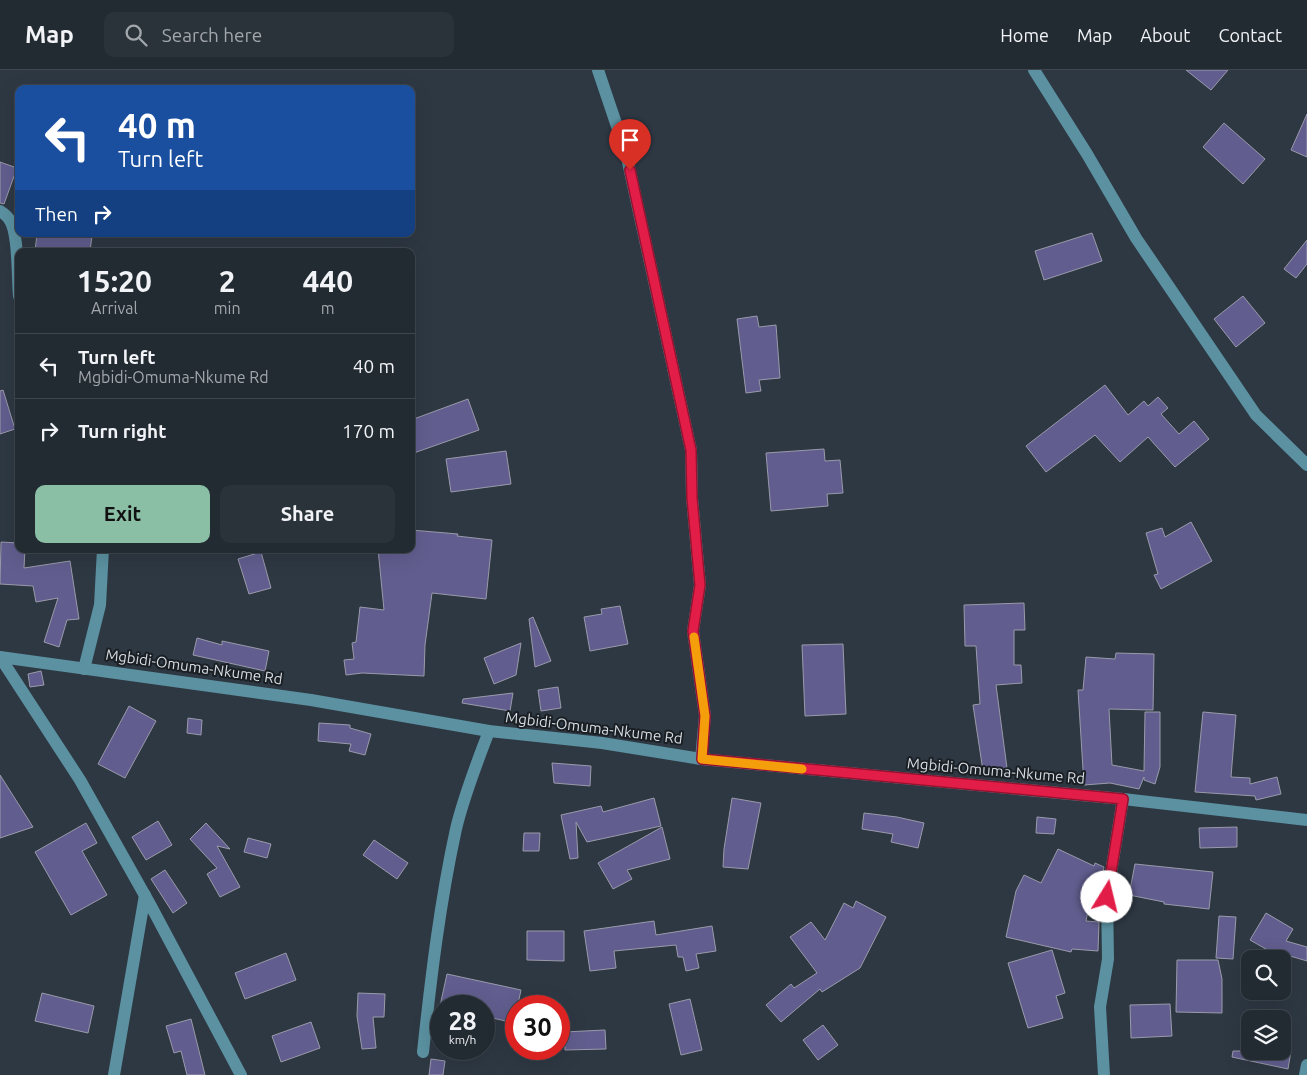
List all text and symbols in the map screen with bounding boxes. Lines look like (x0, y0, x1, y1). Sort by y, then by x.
search box (104, 12, 454, 57)
text: Map (25, 21, 74, 48)
icon: search (122, 21, 150, 49)
text: Search here (162, 24, 262, 46)
text: Home (1000, 25, 1049, 45)
text: Map (1077, 25, 1112, 45)
text: About (1140, 25, 1190, 45)
text: Contact (1218, 25, 1282, 45)
icon: left (35, 105, 100, 170)
text: 40 m (118, 105, 196, 145)
pin (609, 119, 651, 170)
icon: arrive (616, 126, 644, 154)
text: Turn left (118, 146, 203, 171)
icon: right (88, 200, 116, 228)
text: Then (35, 203, 78, 225)
text: 15:20 (77, 264, 152, 298)
text: 2 (219, 264, 236, 298)
text: 440 (302, 264, 353, 298)
text: Arrival (91, 299, 138, 317)
text: min (214, 299, 241, 317)
text: m (321, 299, 335, 317)
text: Turn left (78, 346, 156, 368)
icon: left (35, 352, 63, 380)
text: 40 m (353, 355, 395, 377)
text: Mgbidi-Omuma-Nkume Rd (78, 368, 269, 386)
icon: right (35, 417, 63, 445)
text: Turn right (78, 420, 166, 442)
text: 170 m (342, 420, 395, 442)
button: Exit (35, 485, 210, 543)
button: Share (220, 485, 395, 543)
street label: Mgbidi-Omuma-Nkume Rd (104, 646, 284, 687)
street label: Mgbidi-Omuma-Nkume Rd (504, 708, 684, 747)
street label: Mgbidi-Omuma-Nkume Rd (906, 754, 1086, 787)
position arrow (1080, 870, 1132, 922)
map controls (1241, 950, 1291, 1060)
button: search (1241, 950, 1291, 1000)
speed limit sign: 30 (505, 995, 570, 1060)
text: 28 (448, 1007, 477, 1035)
button: layers (1241, 1010, 1291, 1060)
text: km/h (449, 1033, 476, 1046)

